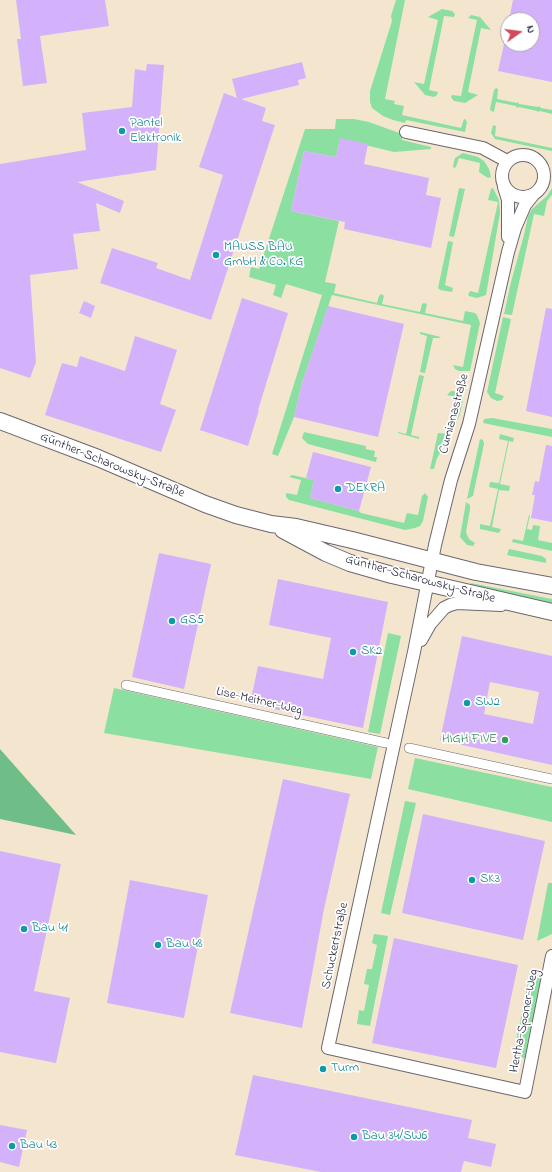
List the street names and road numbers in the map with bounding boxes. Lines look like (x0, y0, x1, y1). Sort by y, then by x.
street label: Cumianastraße (437, 372, 473, 456)
street label: Günther-Scharowsky-Straße (37, 430, 187, 502)
street label: Günther-Scharowsky-Straße (343, 552, 497, 608)
street label: Lise-Meitner-Weg (214, 685, 304, 719)
street label: Schuckertstraße (319, 901, 353, 991)
street label: Hertha-Sponer-Weg (507, 968, 543, 1074)

